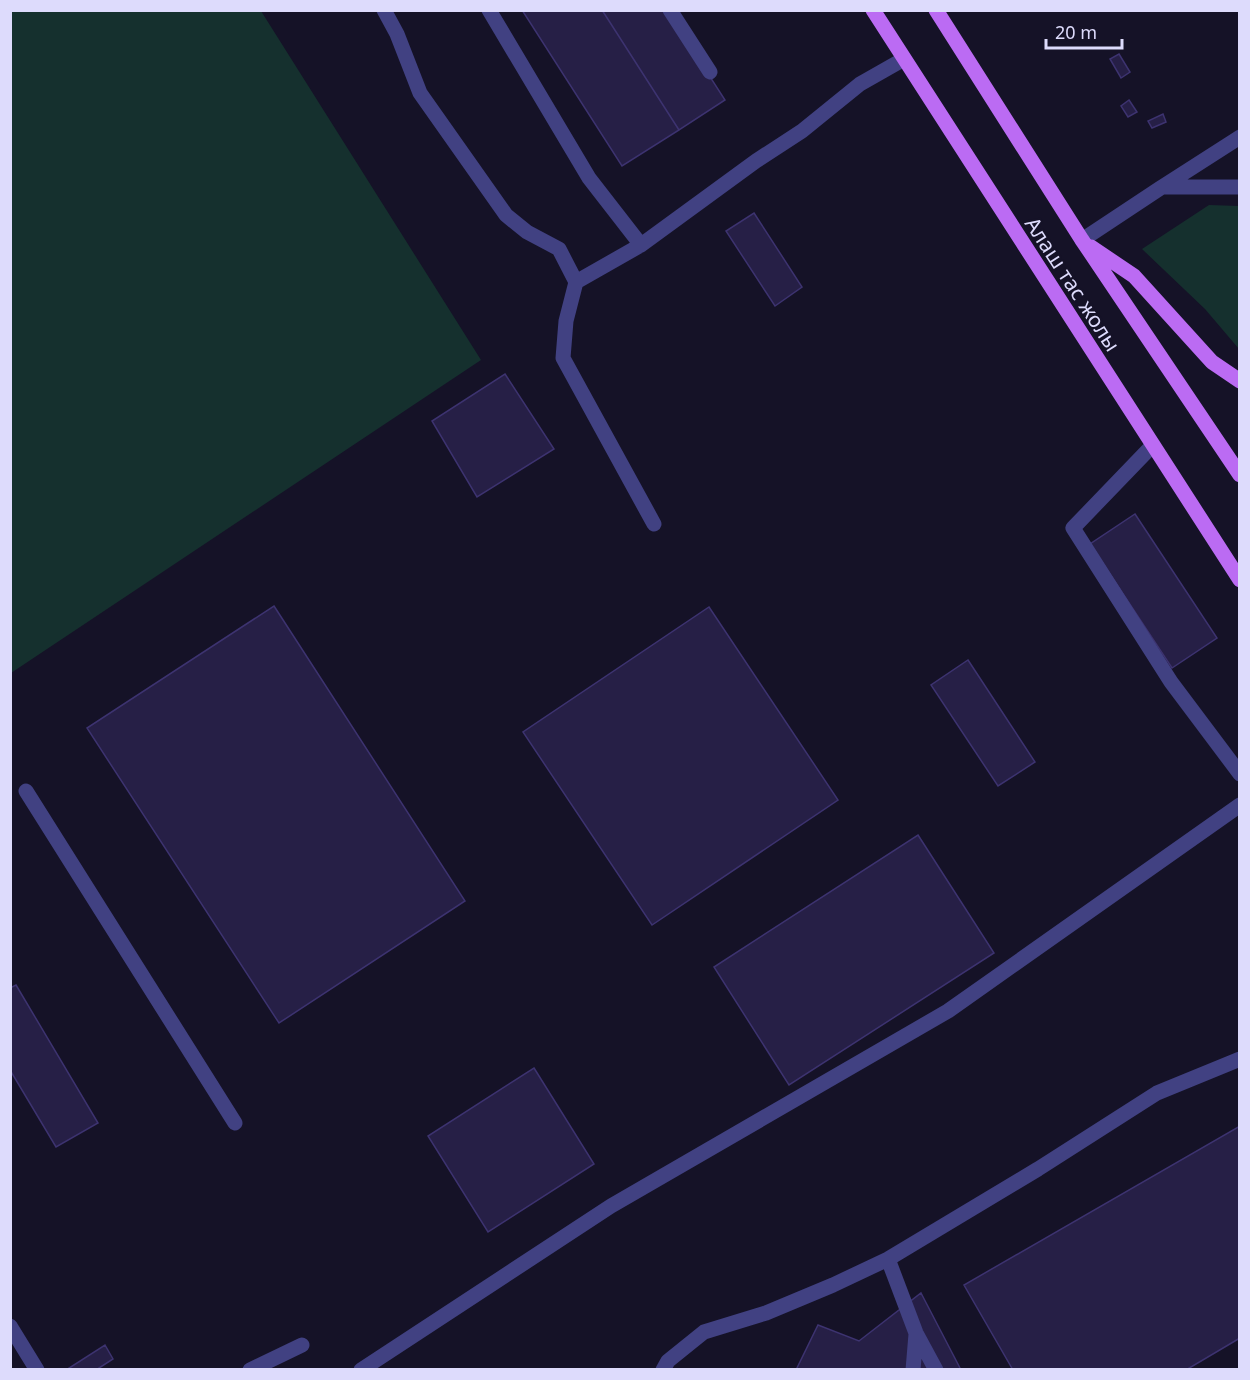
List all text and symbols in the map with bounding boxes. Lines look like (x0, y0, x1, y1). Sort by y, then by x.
scale bar (1046, 12, 1122, 50)
text: 20 m (1055, 20, 1097, 44)
street label: Алаш тас жолы (1019, 211, 1127, 357)

